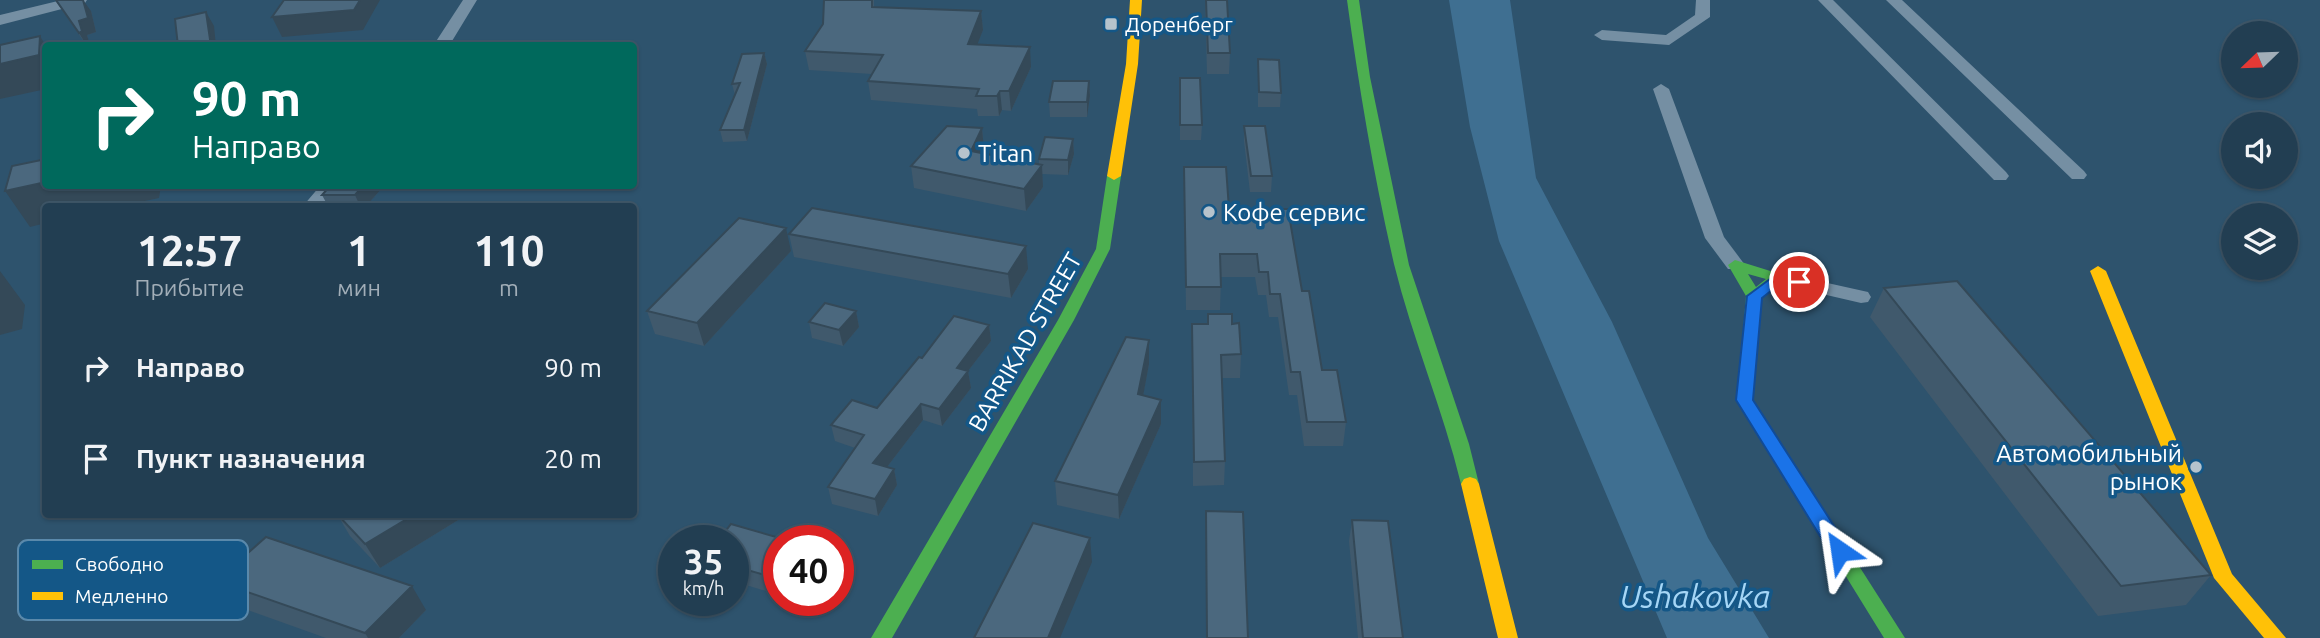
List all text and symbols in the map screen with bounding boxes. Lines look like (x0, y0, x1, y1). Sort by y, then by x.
place label: Доренберг (1125, 12, 1233, 36)
marker: Доренберг (1103, 16, 1119, 32)
north arrow (2221, 21, 2298, 98)
map controls (2221, 21, 2298, 280)
icon: right (77, 70, 168, 161)
text: 90 m (192, 70, 301, 125)
button: sound (2221, 112, 2298, 189)
text: Направо (192, 128, 321, 164)
place label: Titan (978, 140, 1033, 167)
marker: Titan (956, 145, 972, 161)
place label: Кофе сервис (1223, 199, 1365, 226)
button: layers (2221, 203, 2298, 280)
marker: Кофе сервис (1201, 204, 1217, 220)
text: 12:57 (137, 227, 242, 274)
text: 1 (347, 227, 371, 274)
text: 110 (473, 227, 544, 274)
street label: BARRIKAD STREET (963, 248, 1087, 436)
pin (1769, 252, 1829, 312)
icon: arrive (1780, 263, 1818, 301)
text: Прибытие (135, 275, 245, 300)
text: мин (337, 275, 381, 300)
text: m (499, 275, 519, 300)
icon: right (77, 349, 115, 387)
text: Направо (136, 353, 245, 382)
text: 90 m (544, 353, 602, 382)
icon: arrive (77, 440, 115, 478)
place label: Автомобильный рынок (1996, 440, 2182, 495)
text: Пункт назначения (136, 444, 366, 473)
text: 20 m (544, 444, 602, 473)
marker: Автомобильный рынок (2188, 459, 2204, 475)
position arrow (1803, 514, 1877, 588)
speed limit sign: 40 (763, 525, 854, 616)
legend (18, 540, 248, 620)
text: 35 (684, 541, 723, 581)
text: Свободно (75, 553, 164, 575)
text: km/h (683, 578, 724, 598)
water label: Ushakovka (1620, 578, 1770, 614)
text: Медленно (75, 585, 168, 607)

